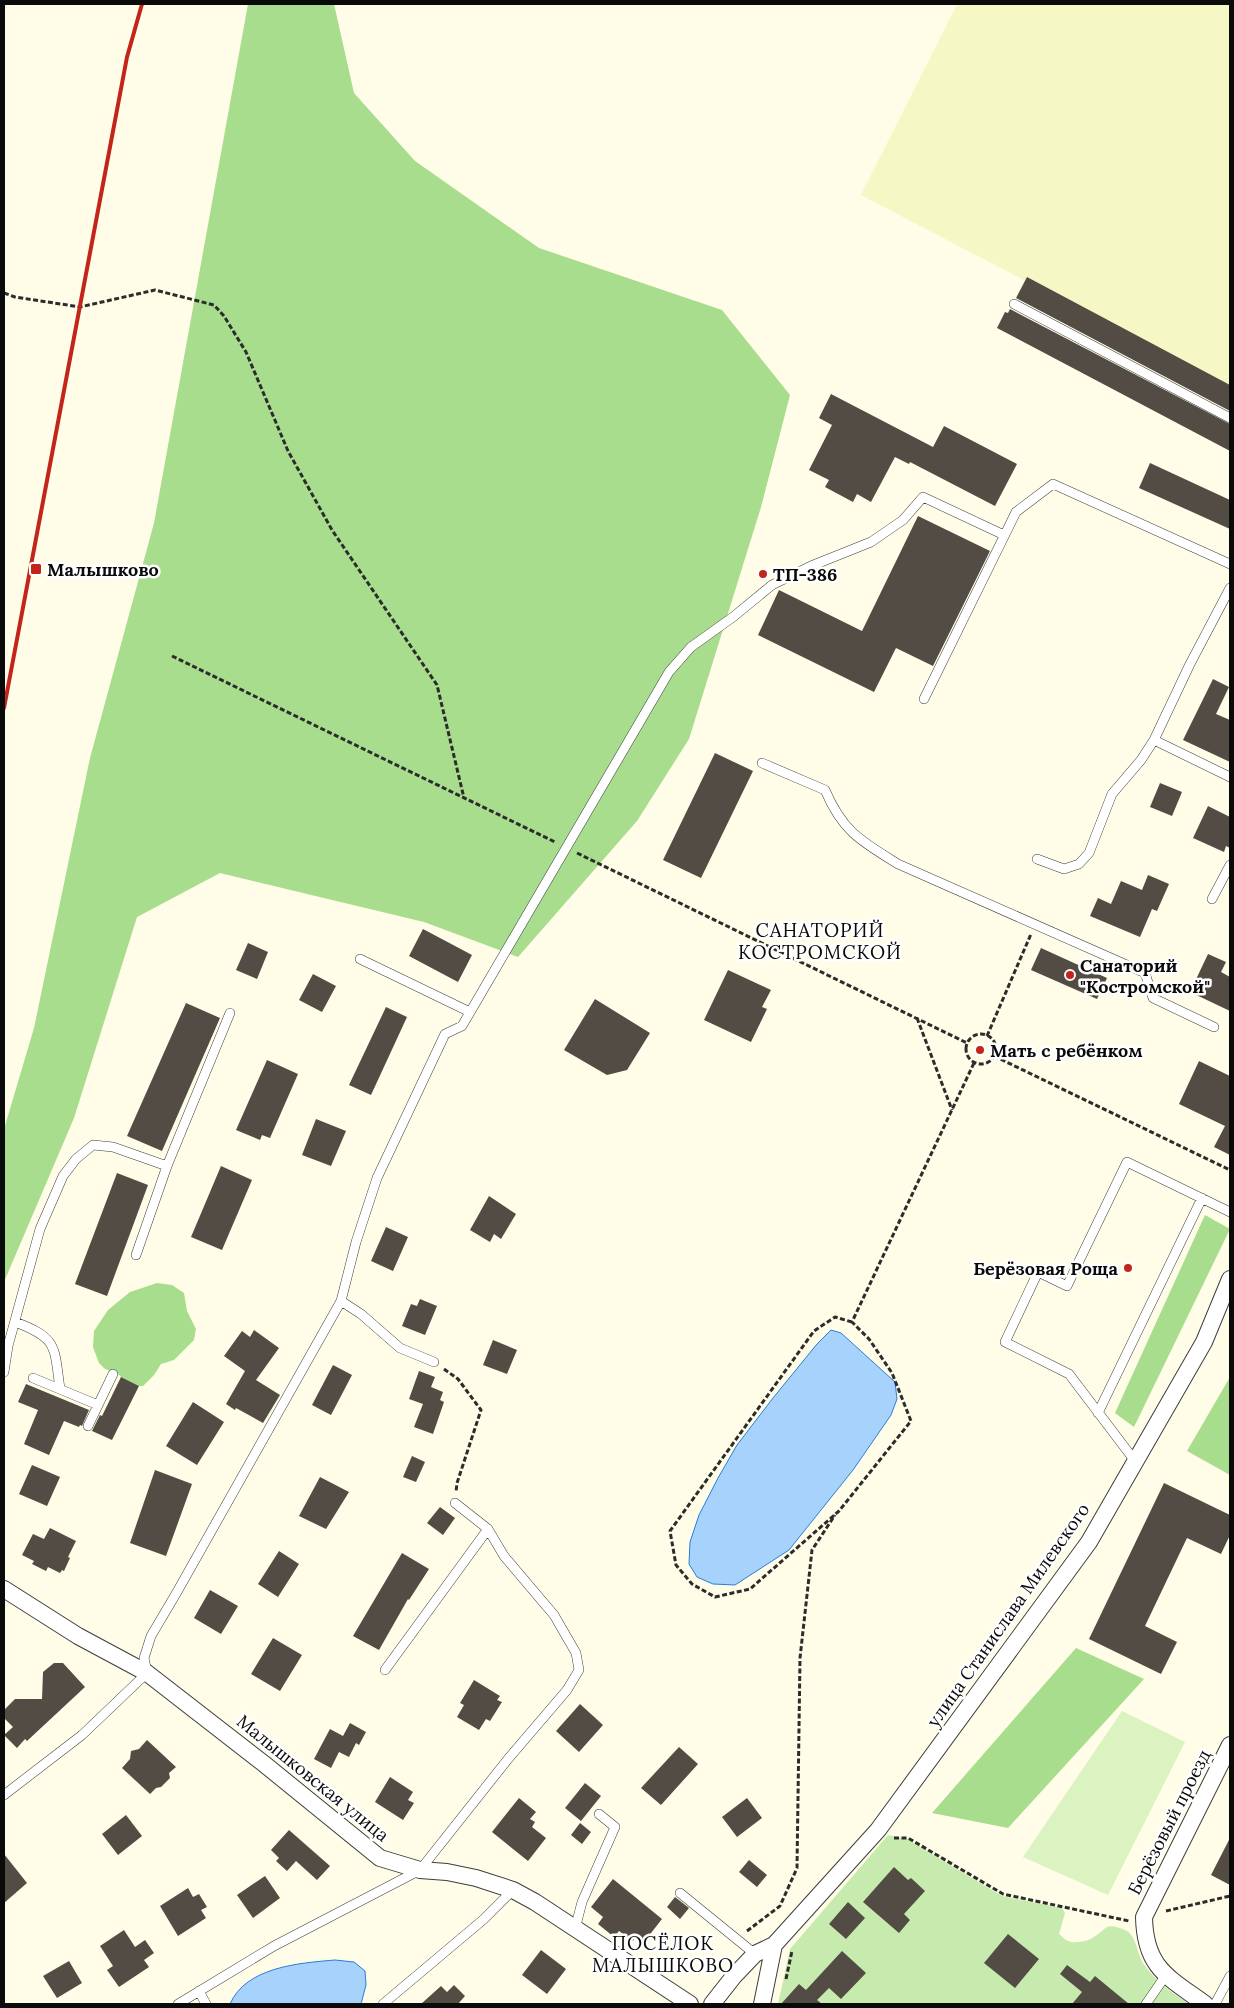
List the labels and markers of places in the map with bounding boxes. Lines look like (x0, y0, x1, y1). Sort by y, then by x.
place label: Малышково (47, 558, 159, 581)
marker: Малышково (29, 562, 43, 576)
place label: ТП-386 (773, 563, 837, 586)
marker: ТП-386 (757, 568, 769, 580)
place label: Санаторий "Костромской" (1080, 954, 1210, 998)
marker: Санаторий "Костромской" (1064, 969, 1076, 981)
place label: Мать с ребёнком (990, 1039, 1143, 1062)
marker: Мать с ребёнком (974, 1044, 986, 1056)
place label: Берёзовая Роща (973, 1257, 1119, 1280)
marker: Берёзовая Роща (1122, 1262, 1134, 1274)

